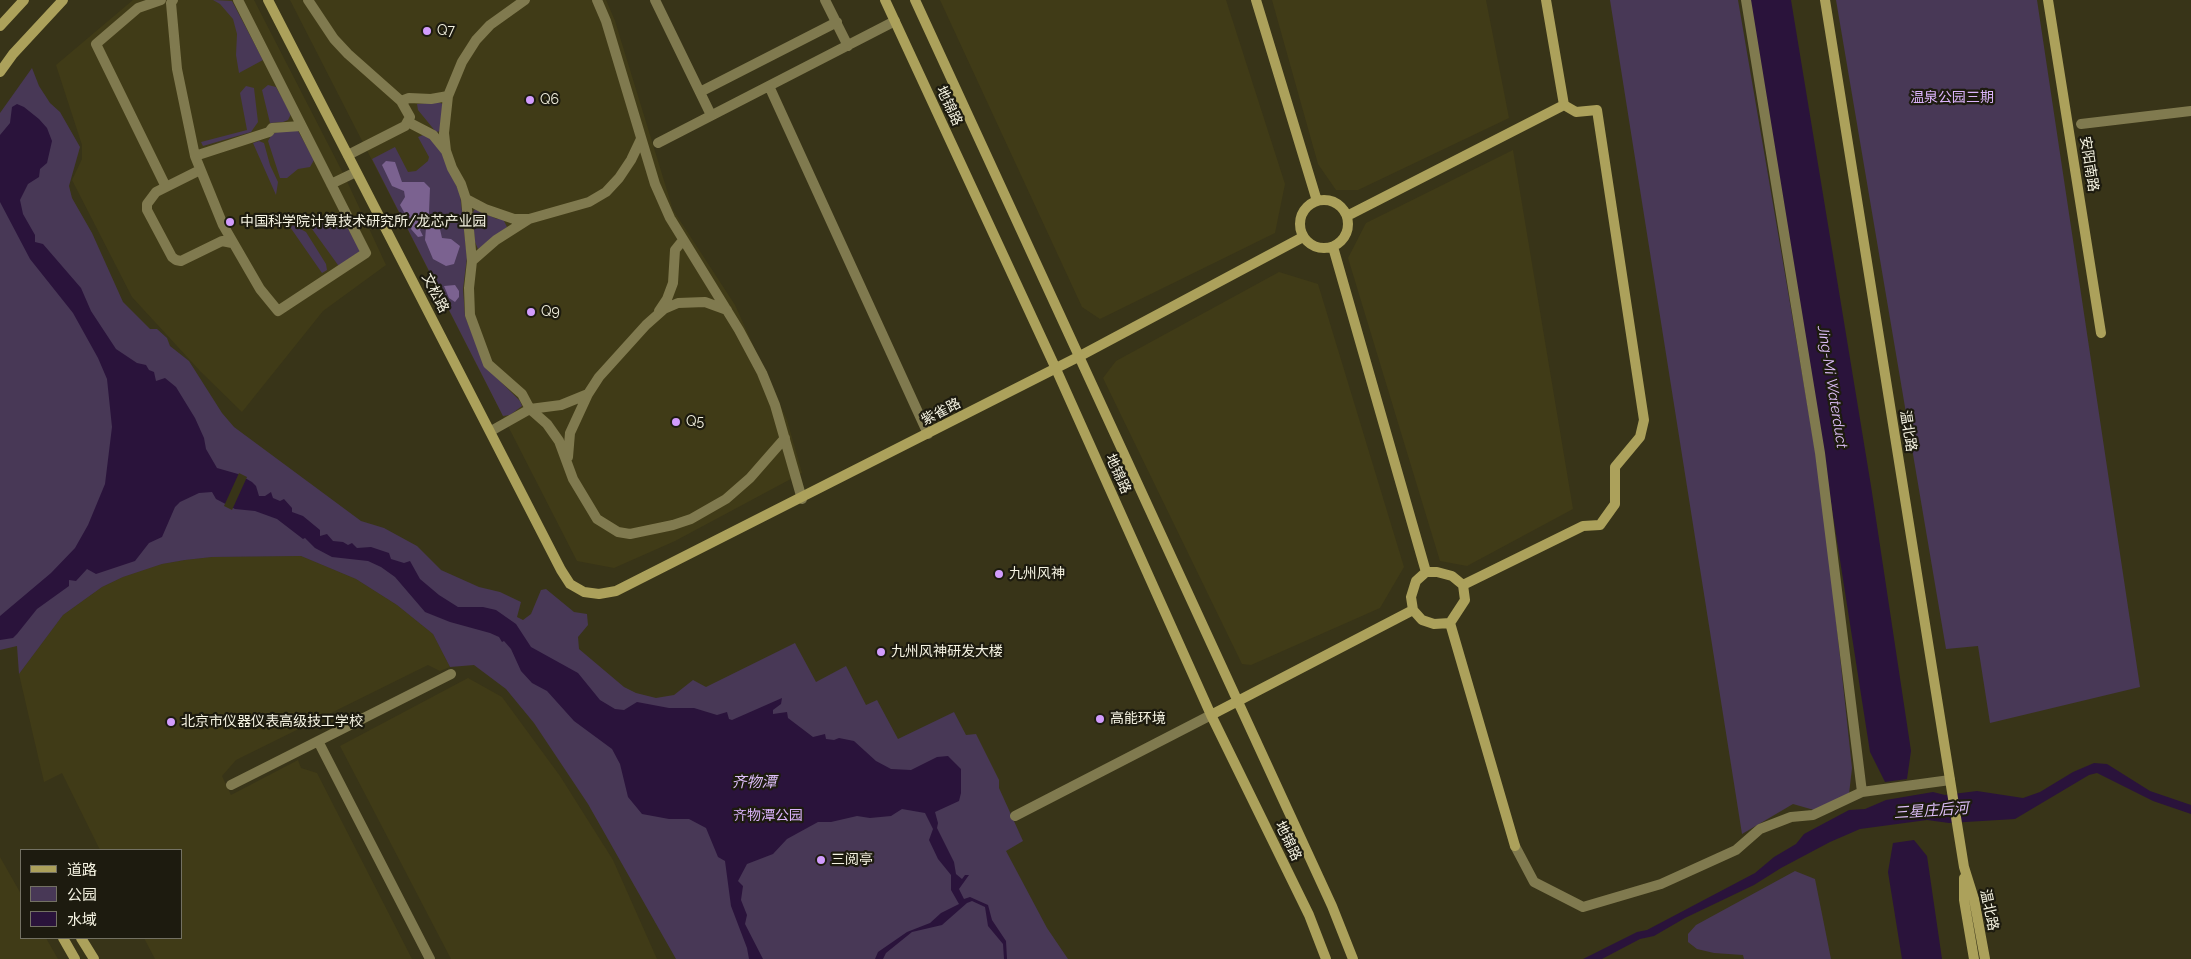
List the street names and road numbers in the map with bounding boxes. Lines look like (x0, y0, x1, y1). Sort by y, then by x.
street label: 地锦路 (933, 83, 965, 129)
street label: 安阳南路 (2076, 135, 2102, 193)
street label: 文松路 (418, 270, 452, 316)
street label: 紫雀路 (918, 395, 964, 429)
street label: 温北路 (1896, 409, 1920, 453)
street label: 地锦路 (1102, 451, 1134, 497)
street label: 地锦路 (1271, 818, 1305, 864)
street label: 温北路 (1976, 888, 2002, 932)

